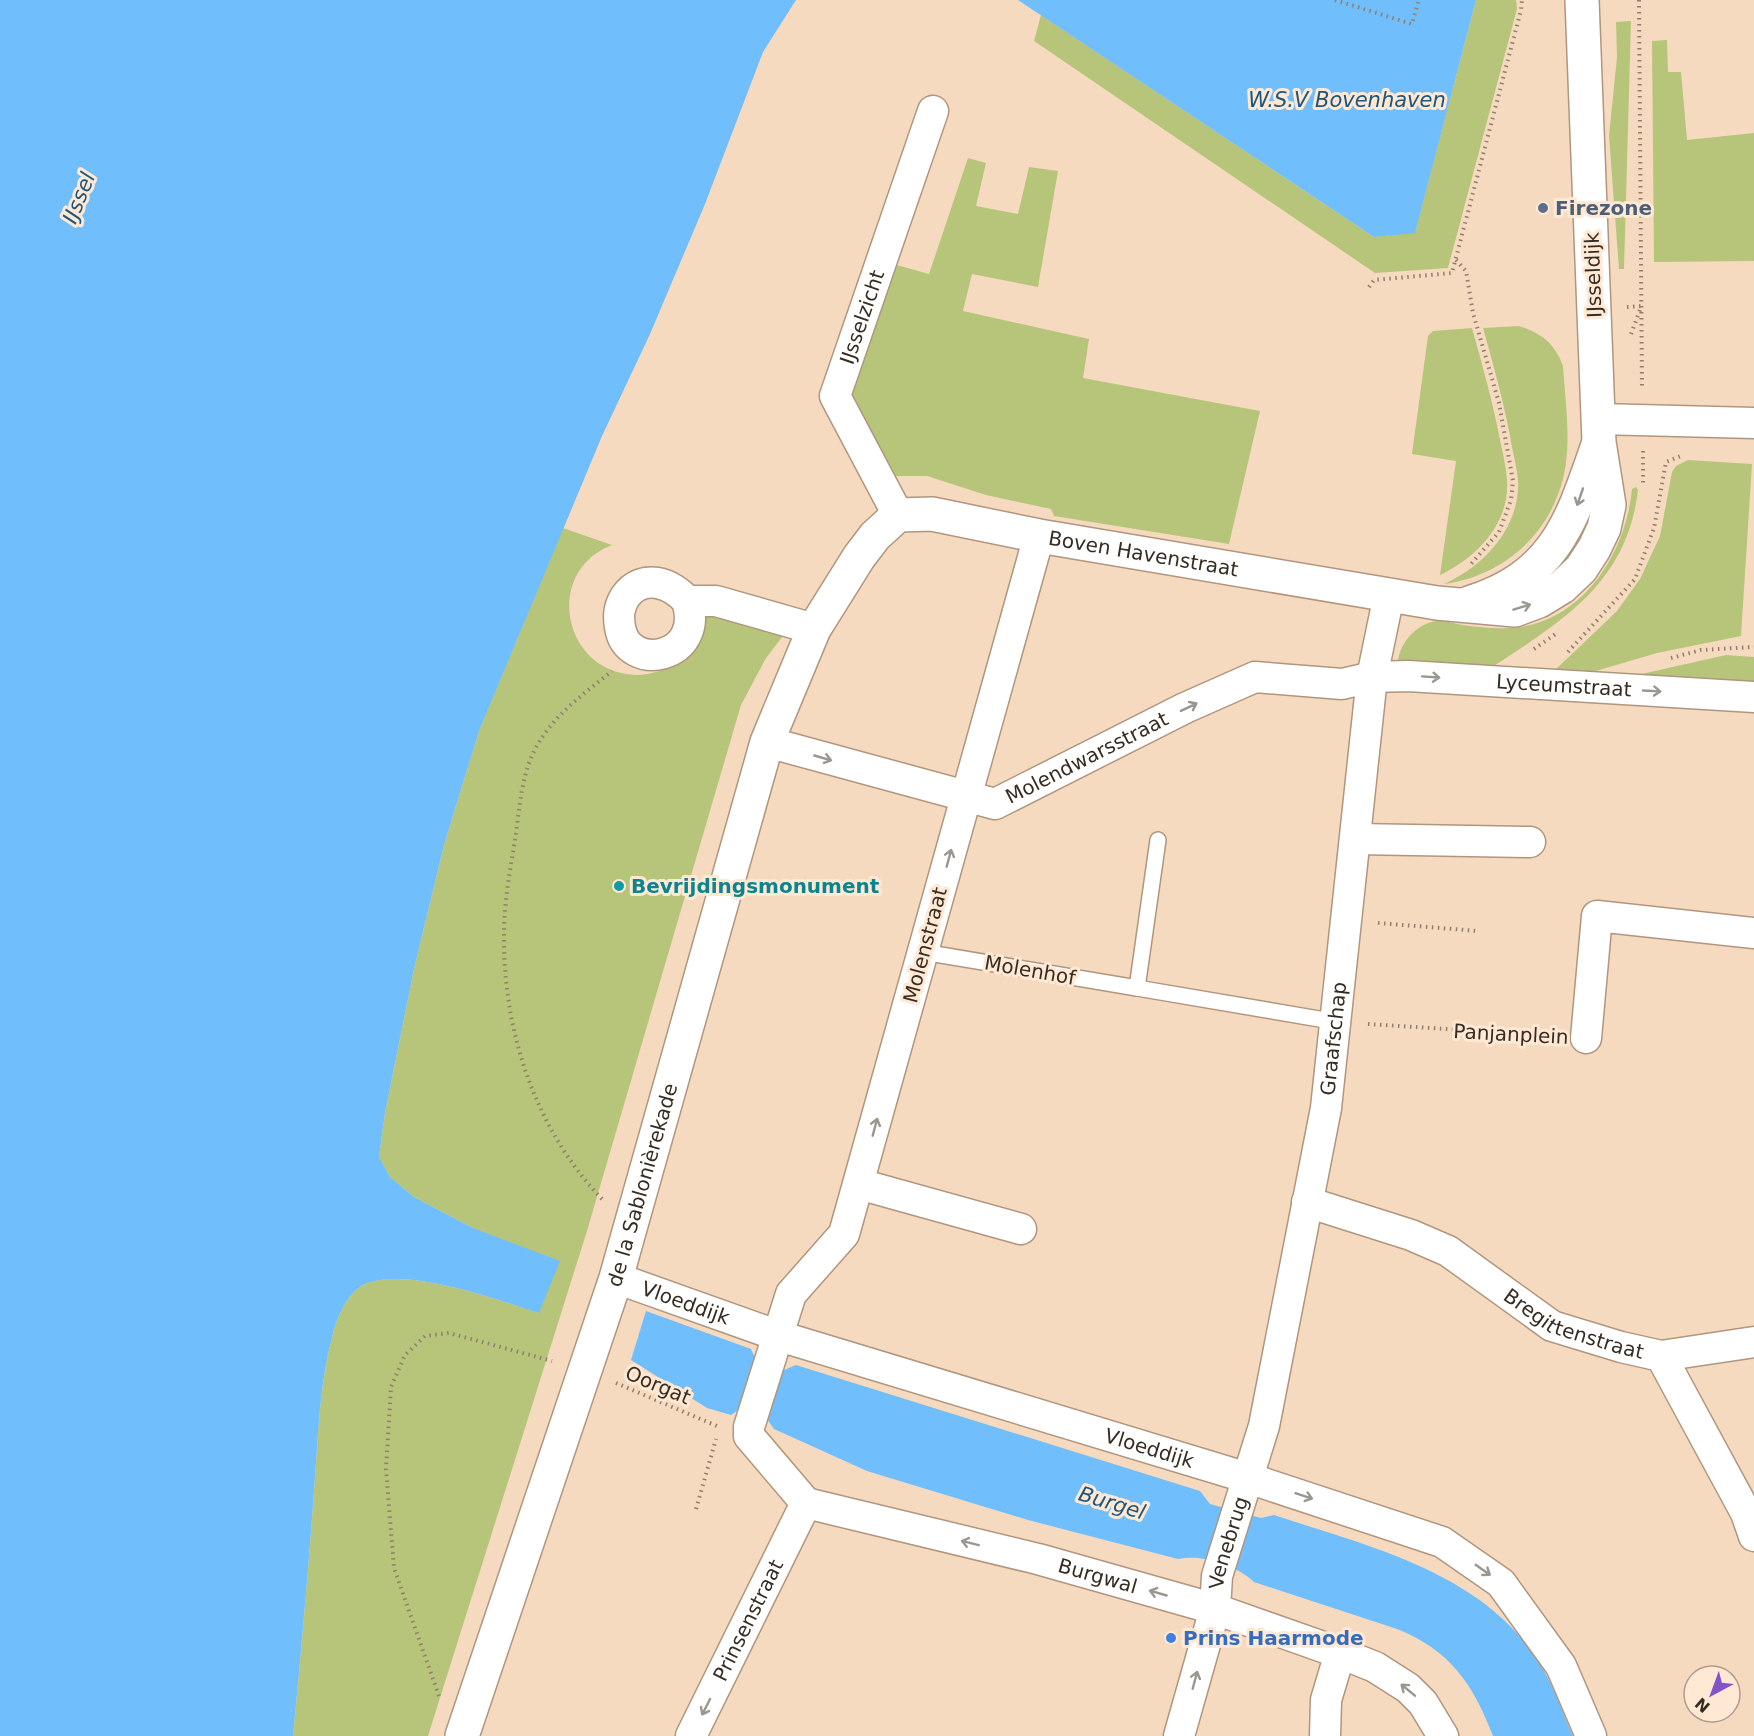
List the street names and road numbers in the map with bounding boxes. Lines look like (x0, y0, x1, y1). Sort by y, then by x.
street label: IJsseldijk (1579, 231, 1606, 318)
street label: IJsselzicht (835, 267, 889, 367)
street label: Boven Havenstraat (1047, 526, 1240, 581)
street label: Lyceumstraat (1496, 669, 1632, 702)
street label: Molendwarsstraat (1001, 707, 1172, 809)
street label: Molenstraat (898, 884, 952, 1006)
street label: Molenhof (983, 950, 1078, 990)
street label: Graafschap (1315, 980, 1351, 1097)
street label: Panjanplein (1453, 1019, 1569, 1049)
street label: de la Sablonièrekade (602, 1080, 682, 1290)
street label: Vloeddijk (638, 1276, 733, 1330)
street label: Bregittenstraat (1499, 1283, 1646, 1364)
street label: Oorgat (622, 1361, 694, 1410)
street label: Vloeddijk (1102, 1423, 1197, 1473)
street label: Venebrug (1204, 1493, 1253, 1590)
street label: Burgwal (1055, 1553, 1140, 1598)
street label: Prinsenstraat (708, 1555, 788, 1685)

